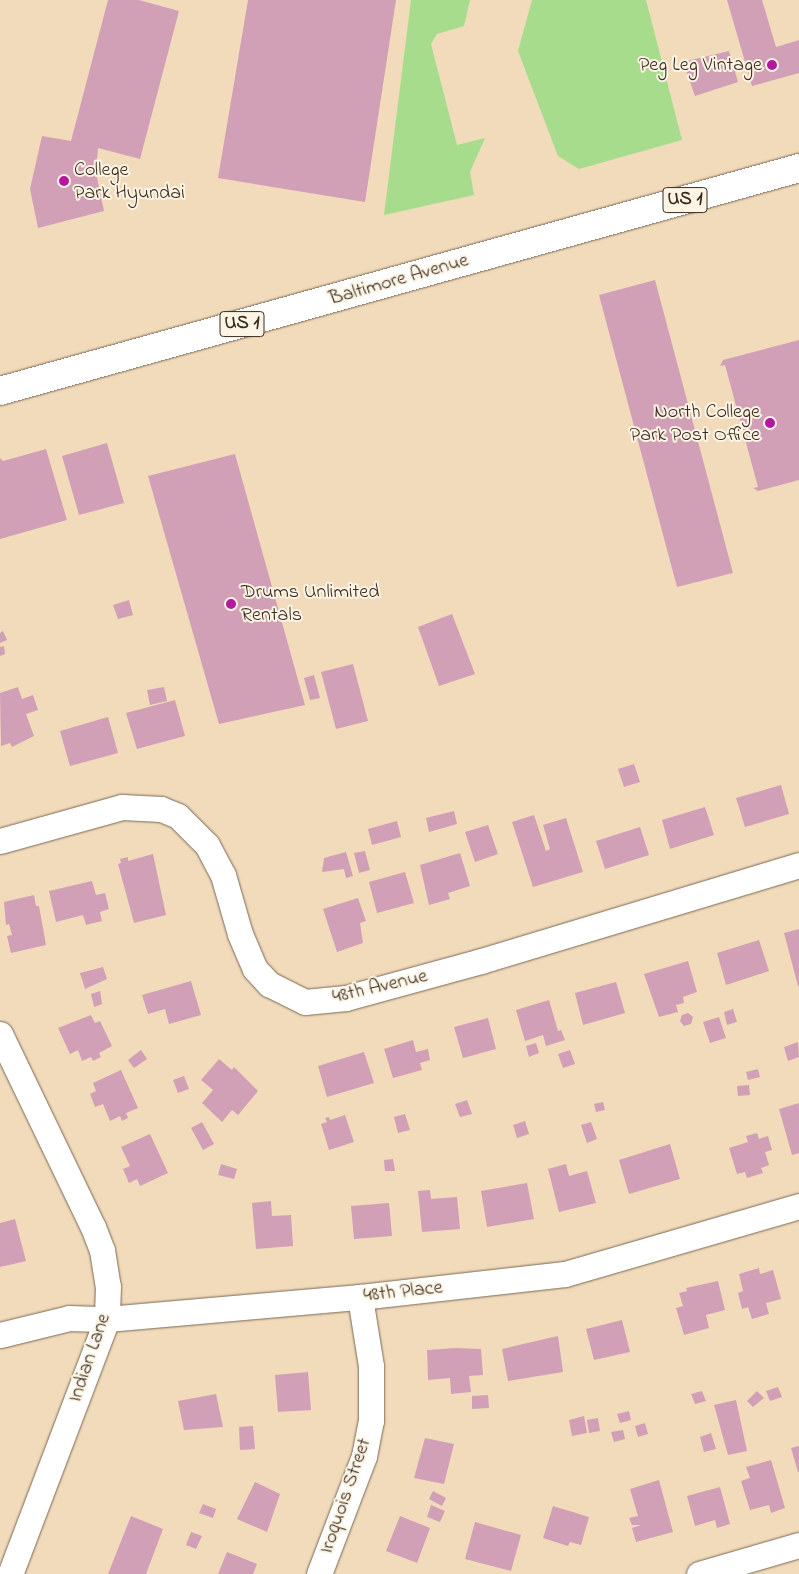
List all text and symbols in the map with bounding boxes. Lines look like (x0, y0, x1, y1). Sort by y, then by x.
place label: Peg Leg Vintage (639, 53, 762, 77)
marker: Peg Leg Vintage (766, 59, 778, 71)
place label: College Park Hyundai (74, 158, 185, 205)
marker: College Park Hyundai (58, 175, 70, 187)
road number: US 1 (662, 184, 708, 216)
street label: Baltimore Avenue (327, 249, 471, 311)
road number: US 1 (220, 308, 264, 340)
place label: North College Park Post Office (630, 400, 760, 447)
marker: North College Park Post Office (764, 417, 776, 429)
place label: Drums Unlimited Rentals (241, 580, 379, 627)
marker: Drums Unlimited Rentals (225, 598, 237, 610)
street label: 48th Avenue (330, 964, 430, 1010)
street label: 48th Place (362, 1276, 444, 1308)
street label: Indian Lane (64, 1311, 116, 1405)
street label: Iroquois Street (315, 1435, 377, 1557)

